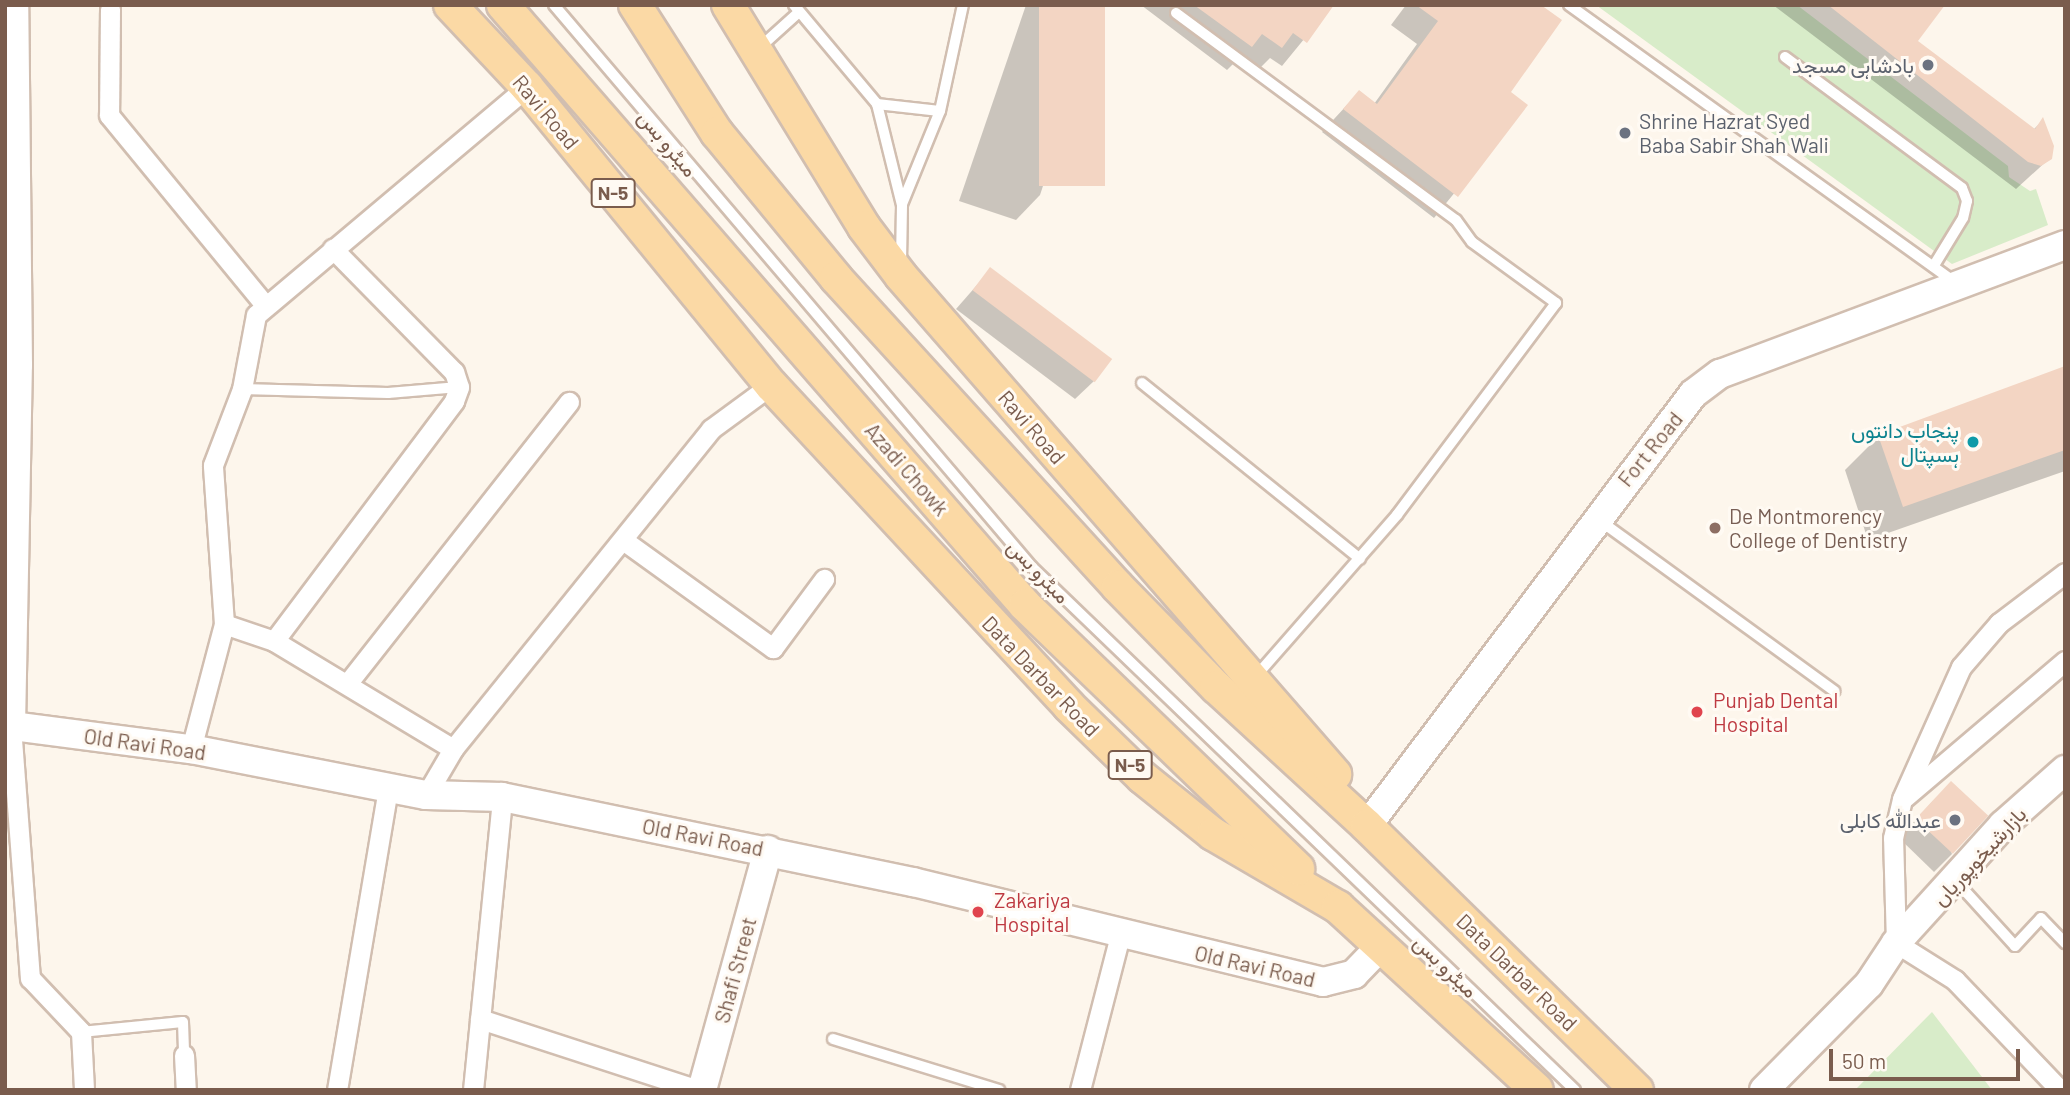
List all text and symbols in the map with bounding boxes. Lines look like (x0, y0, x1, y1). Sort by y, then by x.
place label: بادشاہی مسجد (1792, 52, 1914, 78)
marker: بادشاہی مسجد (1920, 57, 1936, 73)
street label: Ravi Road (508, 70, 584, 154)
street label: میٹرو بس (633, 104, 703, 182)
place label: Shrine Hazrat Syed Baba Sabir Shah Wali (1639, 108, 1829, 158)
marker: Shrine Hazrat Syed Baba Sabir Shah Wali (1617, 125, 1633, 141)
road number: N-5 (590, 178, 636, 209)
street label: Ravi Road (993, 385, 1071, 469)
street label: Fort Road (1612, 407, 1688, 491)
place label: پنجاب دانتوں ہسپتال (1851, 417, 1959, 467)
street label: Azadi Chowk (860, 418, 954, 520)
marker: پنجاب دانتوں ہسپتال (1965, 434, 1981, 450)
place label: De Montmorency College of Dentistry (1729, 503, 1908, 553)
marker: De Montmorency College of Dentistry (1707, 520, 1723, 536)
street label: میٹرو بس (1002, 534, 1076, 608)
street label: Data Darbar Road (977, 611, 1105, 741)
place label: Punjab Dental Hospital (1713, 687, 1838, 737)
marker: Punjab Dental Hospital (1687, 702, 1707, 722)
street label: Old Ravi Road (82, 723, 208, 765)
road number: N-5 (1107, 750, 1153, 780)
street label: بازارشیخوپوریاں (1927, 801, 2031, 911)
place label: عبدﷲ کابلی (1840, 807, 1941, 833)
marker: عبدﷲ کابلی (1947, 812, 1963, 828)
street label: Old Ravi Road (640, 813, 766, 861)
place label: Zakariya Hospital (994, 887, 1071, 937)
marker: Zakariya Hospital (968, 902, 988, 922)
street label: Data Darbar Road (1452, 908, 1582, 1036)
street label: Shafi Street (709, 914, 761, 1026)
street label: میٹرو بس (1409, 929, 1483, 1003)
street label: Old Ravi Road (1192, 940, 1318, 992)
scale bar (1832, 1036, 2023, 1080)
text: 50 m (1842, 1048, 1886, 1073)

